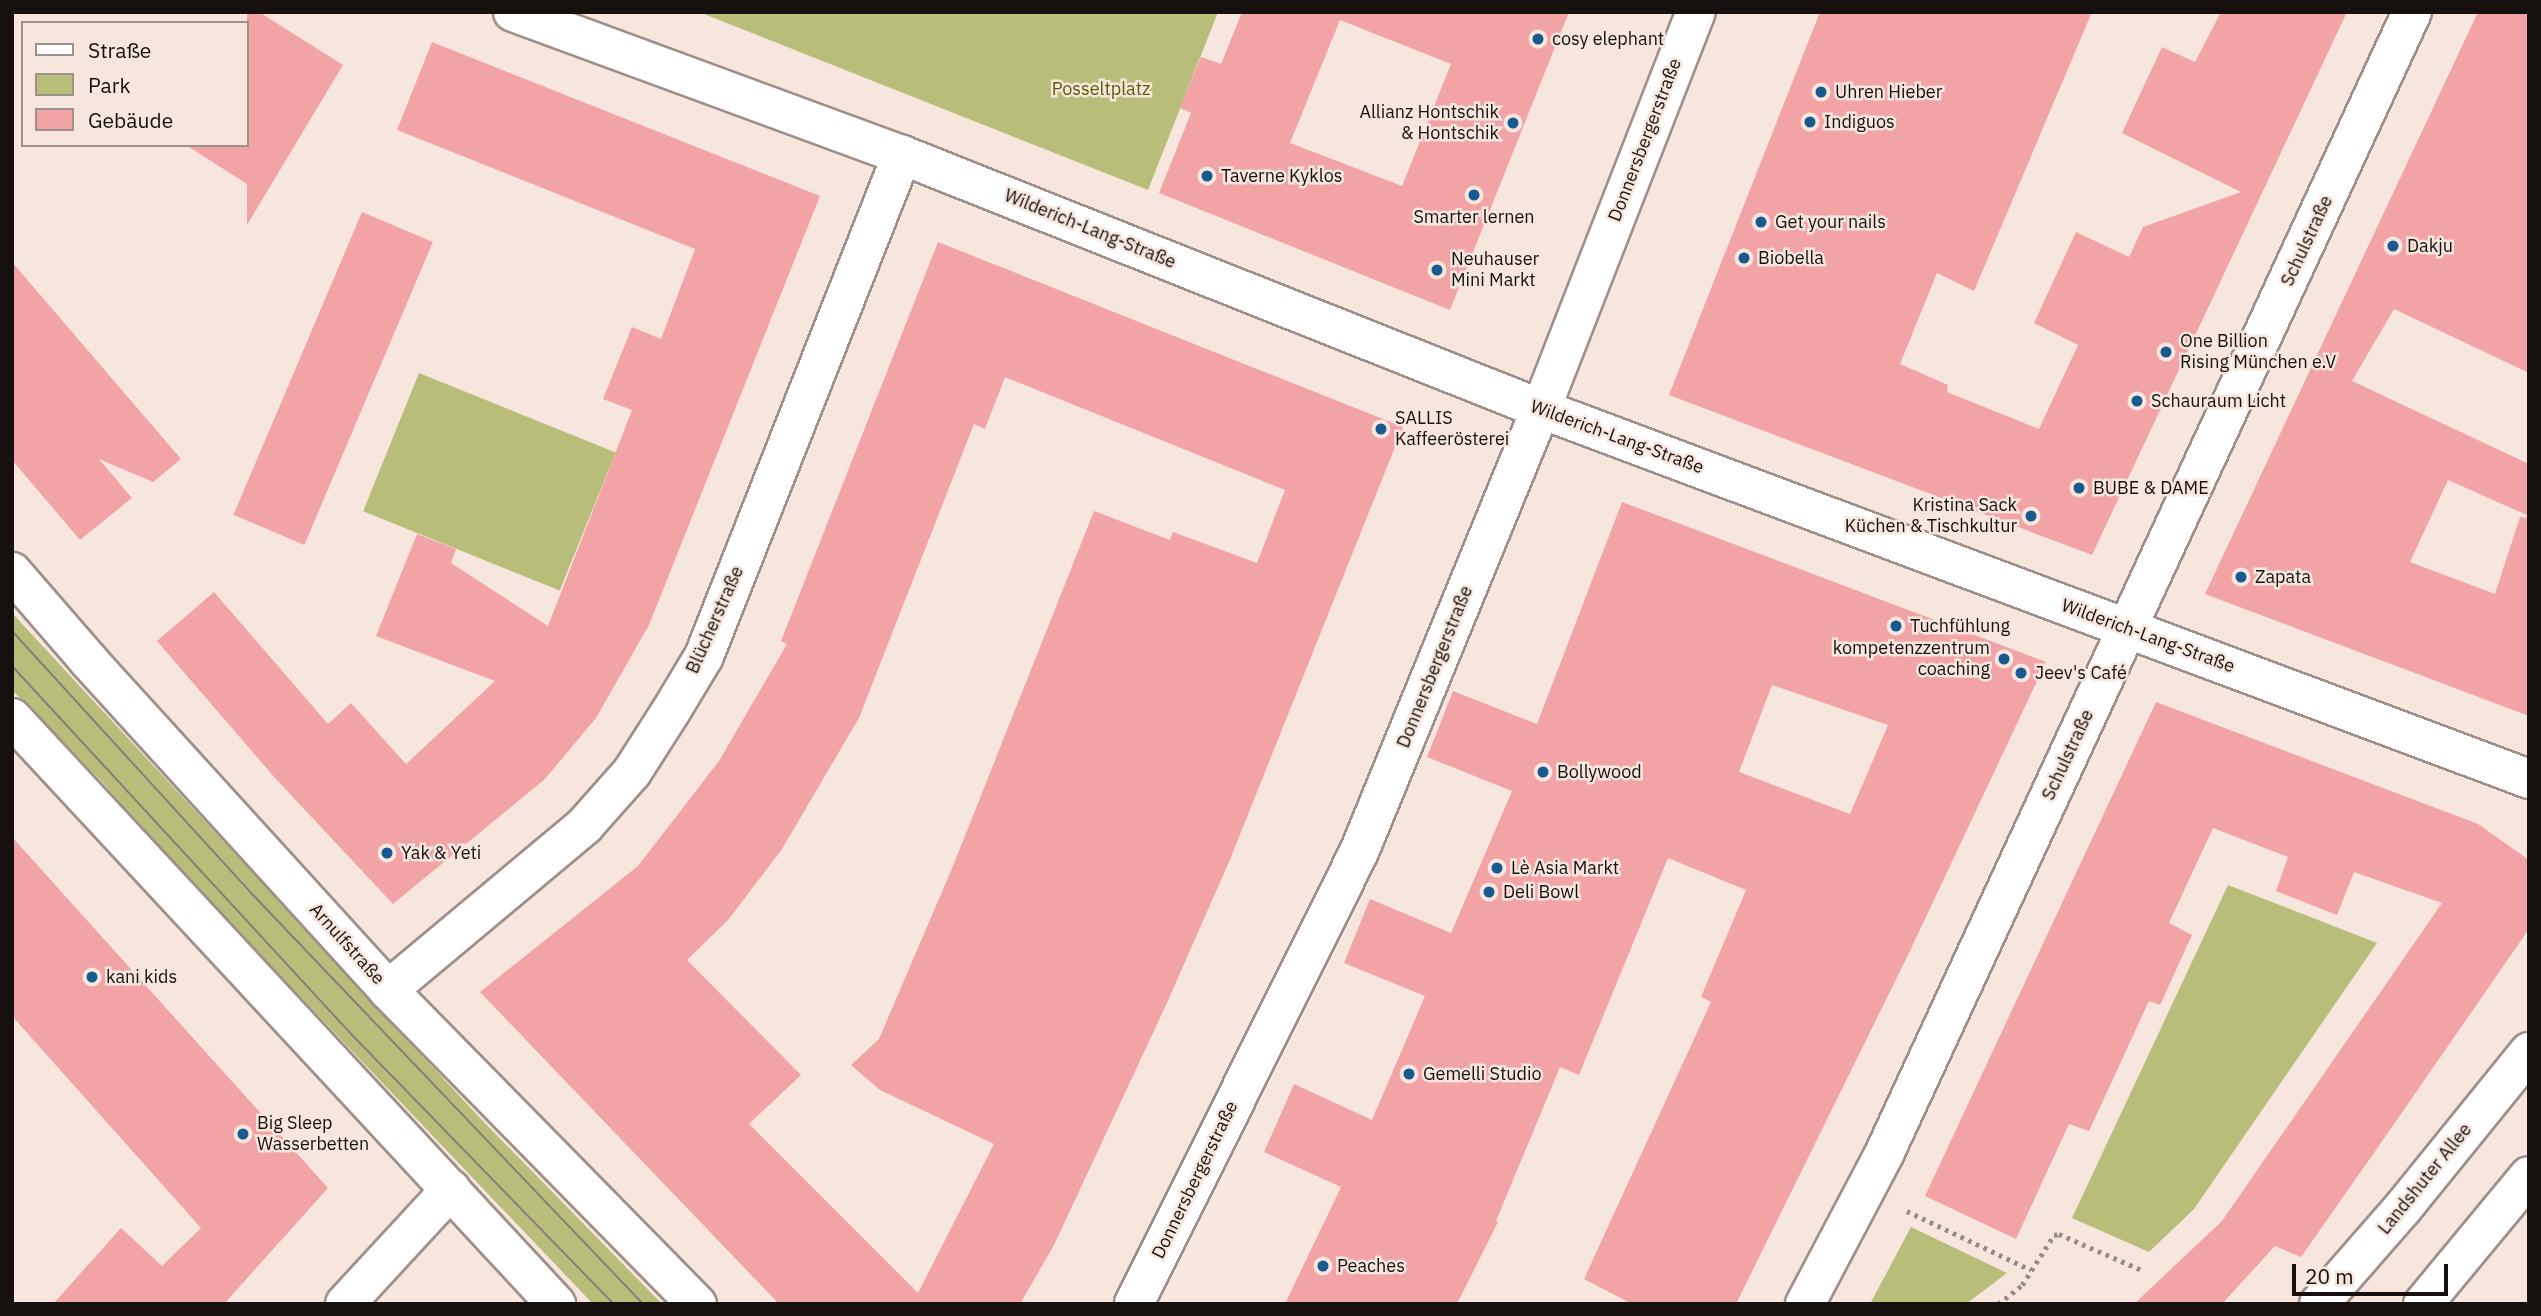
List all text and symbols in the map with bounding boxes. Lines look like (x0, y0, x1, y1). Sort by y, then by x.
legend (21, 21, 248, 147)
place label: cosy elephant (1552, 28, 1664, 50)
marker: cosy elephant (1530, 31, 1546, 47)
text: Straße (88, 36, 151, 64)
street label: Donnersbergerstraße (1604, 55, 1686, 225)
text: Park (88, 71, 131, 99)
park label: Posseltplatz (1052, 78, 1150, 100)
place label: Uhren Hieber (1835, 81, 1942, 103)
marker: Uhren Hieber (1813, 84, 1829, 100)
place label: Allianz Hontschik & Hontschik (1359, 102, 1499, 144)
text: Gebäude (88, 106, 173, 134)
place label: Indiguos (1824, 111, 1895, 133)
marker: Indiguos (1802, 114, 1818, 130)
marker: Allianz Hontschik & Hontschik (1505, 115, 1521, 131)
place label: Taverne Kyklos (1221, 165, 1342, 187)
marker: Taverne Kyklos (1199, 168, 1215, 184)
street label: Wilderich-Lang-Straße (1001, 185, 1179, 273)
marker: Smarter lernen (1466, 187, 1482, 203)
street label: Schulstraße (2277, 192, 2337, 290)
place label: Smarter lernen (1413, 206, 1535, 228)
place label: Get your nails (1775, 211, 1886, 233)
marker: Get your nails (1753, 214, 1769, 230)
place label: Dakju (2407, 235, 2453, 257)
marker: Dakju (2385, 238, 2401, 254)
place label: Biobella (1758, 247, 1824, 269)
place label: Neuhauser Mini Markt (1451, 249, 1539, 292)
marker: Biobella (1736, 250, 1752, 266)
marker: Neuhauser Mini Markt (1429, 262, 1445, 278)
place label: One Billion Rising München e.V (2180, 331, 2336, 374)
marker: One Billion Rising München e.V (2158, 344, 2174, 360)
place label: Schauraum Licht (2151, 390, 2286, 412)
marker: Schauraum Licht (2129, 393, 2145, 409)
street label: Wilderich-Lang-Straße (1527, 396, 1707, 478)
place label: SALLIS Kaffeerösterei (1395, 408, 1509, 450)
marker: SALLIS Kaffeerösterei (1373, 421, 1389, 437)
place label: BUBE & DAME (2093, 477, 2209, 499)
marker: BUBE & DAME (2071, 480, 2087, 496)
place label: Kristina Sack Küchen & Tischkultur (1845, 495, 2017, 538)
marker: Kristina Sack Küchen & Tischkultur (2023, 508, 2039, 524)
street label: Blücherstraße (682, 563, 748, 677)
place label: Zapata (2255, 566, 2311, 588)
marker: Zapata (2233, 569, 2249, 585)
street label: Donnersbergerstraße (1393, 583, 1477, 751)
street label: Wilderich-Lang-Straße (2058, 595, 2238, 677)
place label: Tuchfühlung (1910, 615, 2010, 637)
marker: Tuchfühlung (1888, 618, 1904, 634)
place label: kompetenzzentrum coaching (1833, 638, 1990, 680)
marker: kompetenzzentrum coaching (1996, 651, 2012, 667)
place label: Jeev's Café (2035, 662, 2127, 684)
marker: Jeev's Café (2013, 665, 2029, 681)
street label: Schulstraße (2038, 706, 2098, 804)
place label: Bollywood (1557, 761, 1642, 783)
marker: Bollywood (1535, 764, 1551, 780)
place label: Yak & Yeti (401, 842, 481, 864)
marker: Yak & Yeti (379, 845, 395, 861)
place label: Lè Asia Markt (1511, 857, 1619, 879)
marker: Lè Asia Markt (1489, 860, 1505, 876)
place label: Deli Bowl (1503, 881, 1579, 903)
marker: Deli Bowl (1481, 884, 1497, 900)
street label: Arnulfstraße (305, 899, 389, 989)
place label: kani kids (106, 966, 177, 988)
marker: kani kids (84, 969, 100, 985)
place label: Gemelli Studio (1423, 1063, 1541, 1085)
marker: Gemelli Studio (1401, 1066, 1417, 1082)
street label: Donnersbergerstraße (1147, 1098, 1243, 1262)
place label: Big Sleep Wasserbetten (257, 1113, 369, 1156)
street label: Landshuter Allee (2374, 1119, 2476, 1239)
marker: Big Sleep Wasserbetten (235, 1126, 251, 1142)
scale bar (2296, 1250, 2452, 1294)
place label: Peaches (1337, 1255, 1405, 1277)
marker: Peaches (1315, 1258, 1331, 1274)
text: 20 m (2305, 1262, 2354, 1290)

